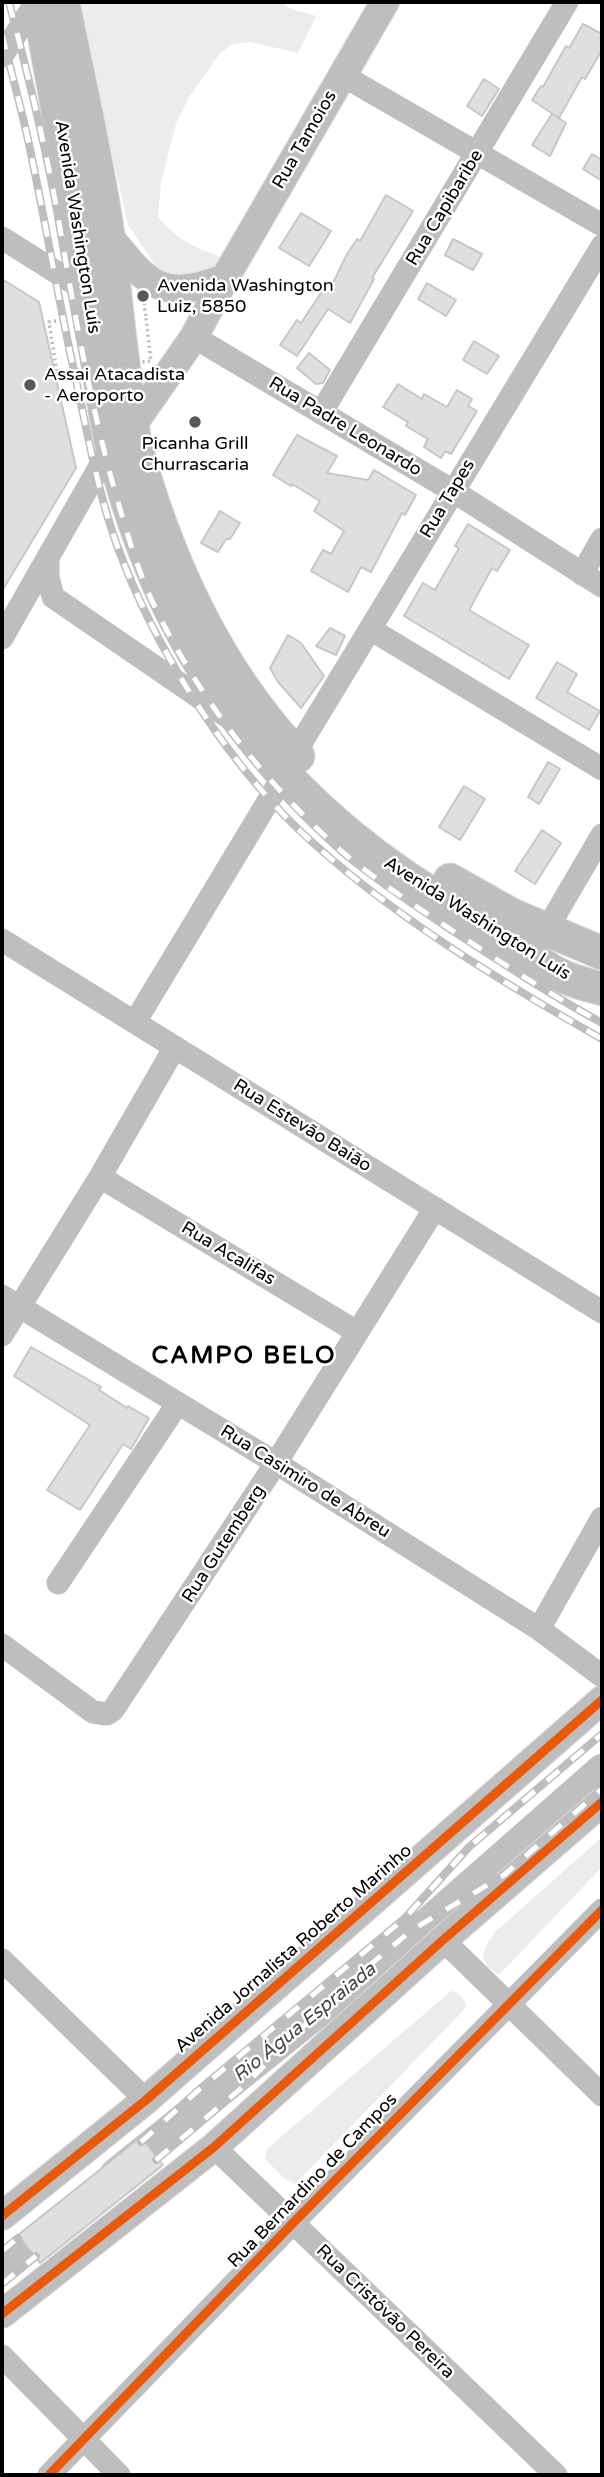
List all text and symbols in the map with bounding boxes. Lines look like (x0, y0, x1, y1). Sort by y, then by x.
street label: Rua Tamoios (268, 87, 342, 193)
street label: Avenida Washington Luís (49, 119, 105, 335)
street label: Rua Capibaribe (402, 146, 488, 270)
place label: Avenida Washington Luiz, 5850 (157, 275, 334, 318)
marker: Avenida Washington Luiz, 5850 (135, 288, 151, 304)
place label: Assai Atacadista - Aeroporto (44, 364, 185, 406)
street label: Rua Padre Leonardo (265, 373, 425, 481)
marker: Assai Atacadista - Aeroporto (22, 377, 38, 393)
marker: Picanha Grill Churrascaria (187, 414, 203, 430)
place label: Picanha Grill Churrascaria (141, 433, 249, 476)
street label: Rua Tapes (416, 456, 480, 542)
street label: Avenida Washington Luís (380, 853, 574, 985)
street label: Rua Estevão Baião (229, 1075, 375, 1177)
street label: Rua Acalifas (177, 1217, 279, 1291)
district label: CAMPO BELO (153, 1343, 335, 1371)
street label: Rua Casimiro de Abreu (216, 1421, 394, 1543)
street label: Rua Gutemberg (178, 1481, 270, 1607)
street label: Avenida Jornalista Roberto Marinho (171, 1840, 417, 2058)
water label: Rio Água Espraiada (229, 1958, 381, 2088)
street label: Rua Bernardino de Campos (224, 2089, 402, 2273)
street label: Rua Cristóvão Pereira (311, 2240, 459, 2384)

